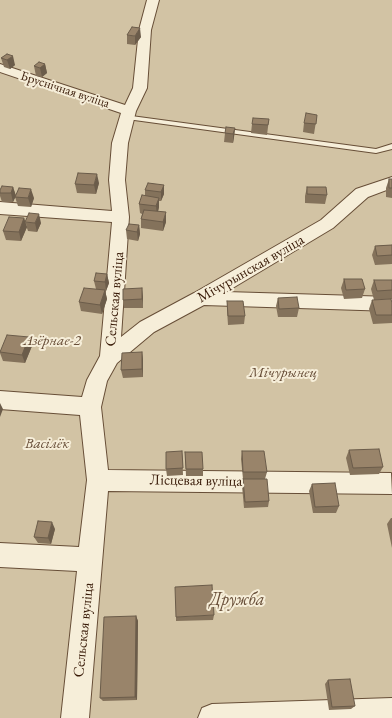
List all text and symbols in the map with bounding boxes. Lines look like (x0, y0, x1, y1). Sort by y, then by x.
street label: Бруснічная вуліца (19, 68, 111, 112)
street label: Мічурынская вуліца (194, 231, 308, 307)
street label: Сельская вуліца (102, 251, 128, 347)
park label: Азёрнае-2 (23, 332, 81, 350)
park label: Мічурынец (249, 364, 317, 382)
park label: Васілёк (25, 435, 69, 453)
street label: Лісцевая вуліца (149, 471, 243, 491)
street label: Сельская вуліца (70, 582, 98, 678)
park label: Дружба (209, 589, 265, 611)

